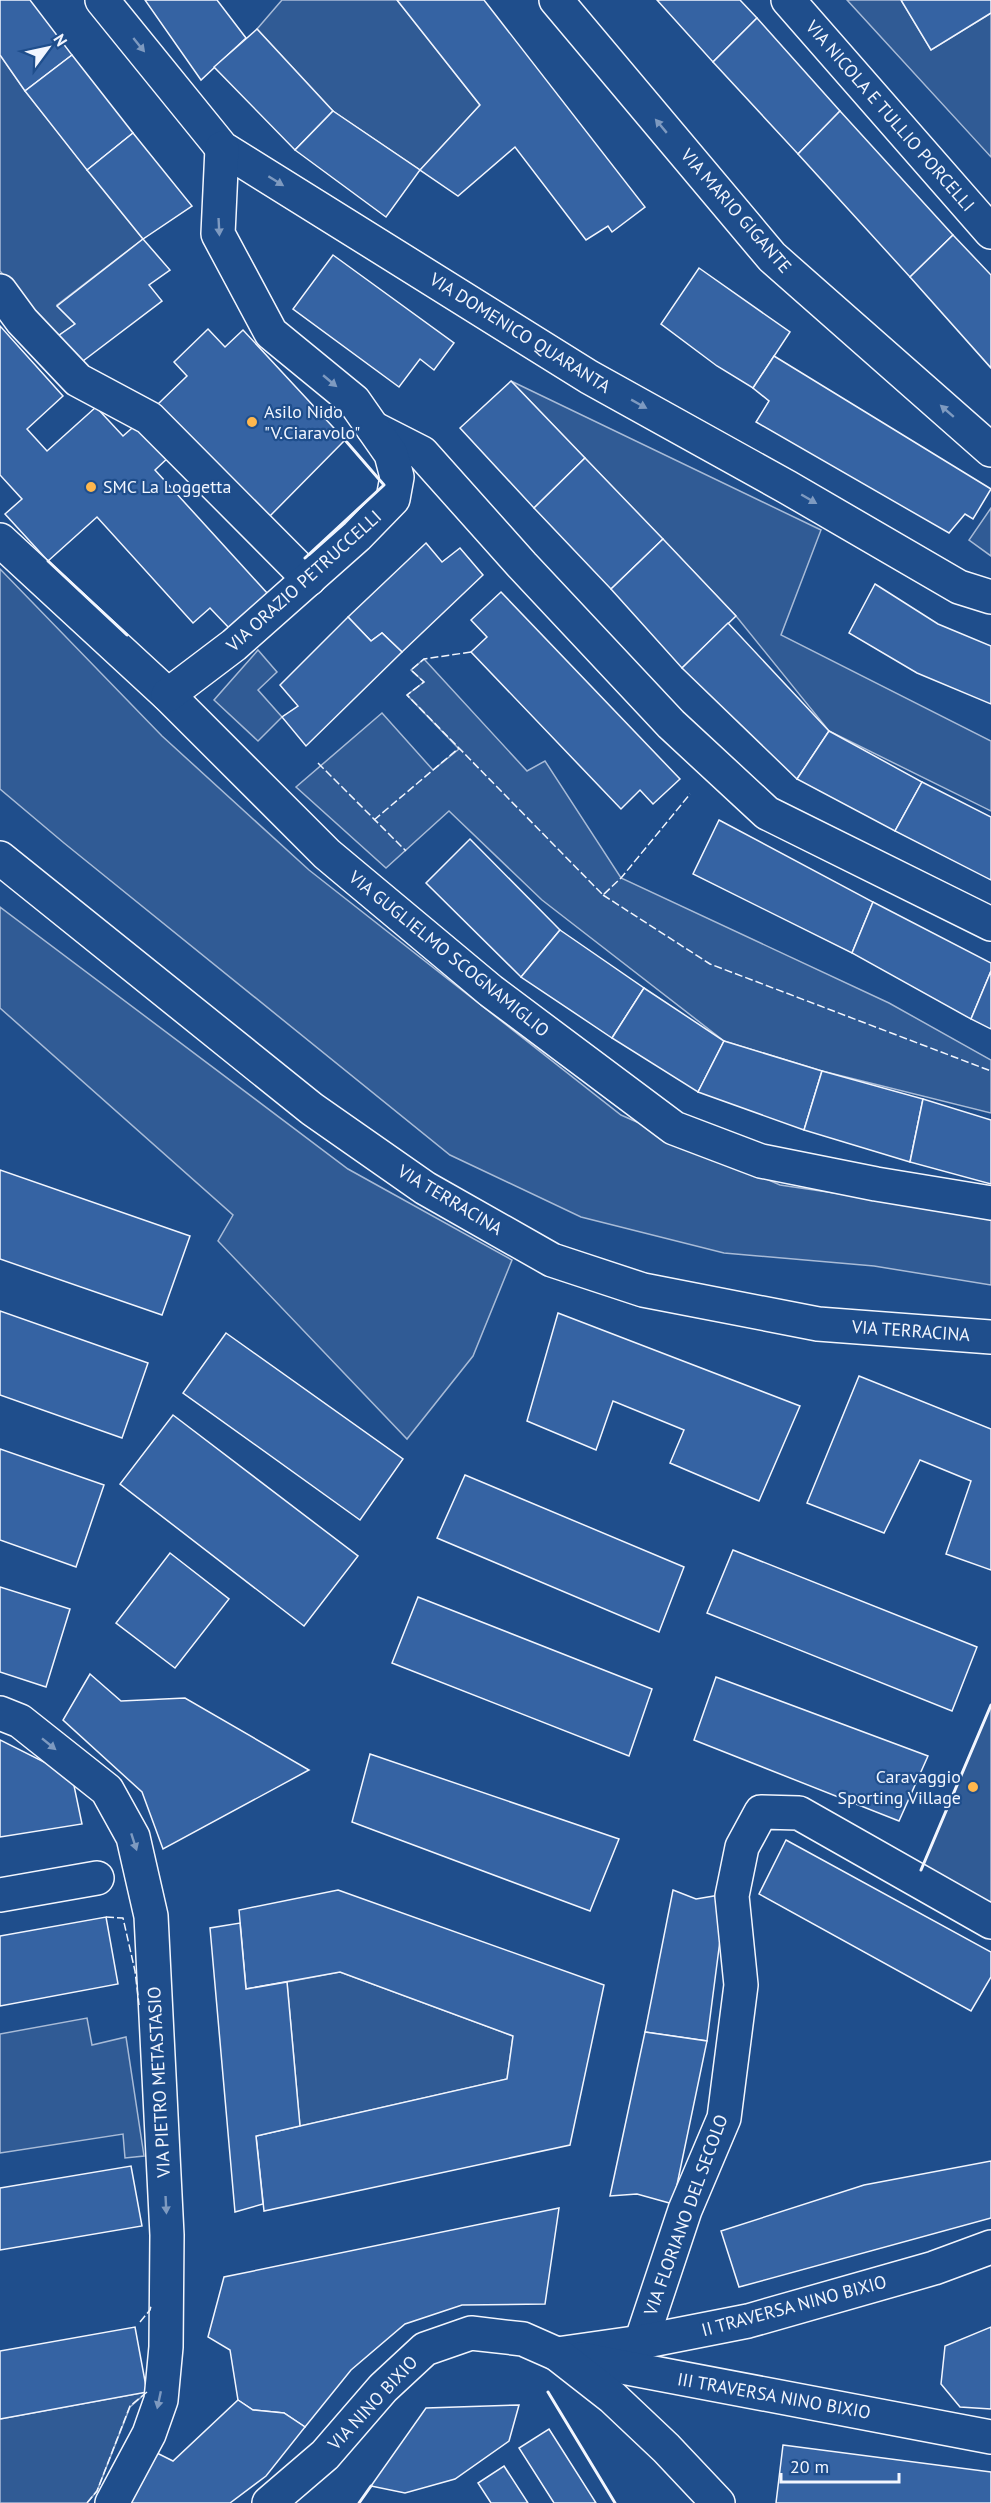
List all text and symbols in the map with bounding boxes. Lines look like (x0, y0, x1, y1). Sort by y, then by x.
street label: VIA NICOLA E TULLIO PORCELLI (800, 15, 980, 216)
north arrow (18, 18, 78, 78)
text: N (49, 30, 72, 50)
one-way arrow (132, 38, 145, 53)
one-way arrow (655, 118, 668, 134)
street label: VIA MARIO GIGANTE (675, 143, 797, 278)
one-way arrow (268, 176, 284, 187)
one-way arrow (215, 217, 224, 236)
street label: VIA DOMENICO QUARANTA (425, 267, 615, 398)
one-way arrow (322, 374, 337, 387)
one-way arrow (631, 399, 648, 409)
place label: Asilo Nido "V.Ciaravolo" (264, 400, 360, 444)
one-way arrow (940, 405, 955, 418)
marker: Asilo Nido "V.Ciaravolo" (245, 415, 259, 429)
place label: SMC La Loggetta (103, 475, 231, 498)
marker: SMC La Loggetta (84, 480, 98, 494)
one-way arrow (801, 494, 817, 505)
street label: VIA ORAZIO PETRUCCELLI (221, 505, 386, 657)
street label: VIA GUGLIELMO SCOGNAMIGLIO (344, 865, 554, 1042)
street label: VIA TERRACINA (393, 1159, 507, 1240)
street label: VIA TERRACINA (850, 1315, 971, 1346)
one-way arrow (41, 1737, 57, 1750)
place label: Caravaggio Sporting Village (837, 1765, 961, 1809)
marker: Caravaggio Sporting Village (966, 1780, 980, 1794)
one-way arrow (130, 1833, 139, 1851)
street label: VIA PIETRO METASTASIO (142, 1986, 175, 2179)
street label: VIA FLORIANO DEL SECOLO (638, 2111, 733, 2319)
one-way arrow (161, 2196, 170, 2215)
street label: II TRAVERSA NINO BIXIO (699, 2270, 889, 2341)
street label: VIA NINO BIXIO (322, 2351, 422, 2456)
street label: III TRAVERSA NINO BIXIO (676, 2367, 872, 2424)
one-way arrow (154, 2390, 164, 2409)
scale bar (781, 2446, 900, 2484)
text: 20 m (790, 2455, 829, 2478)

